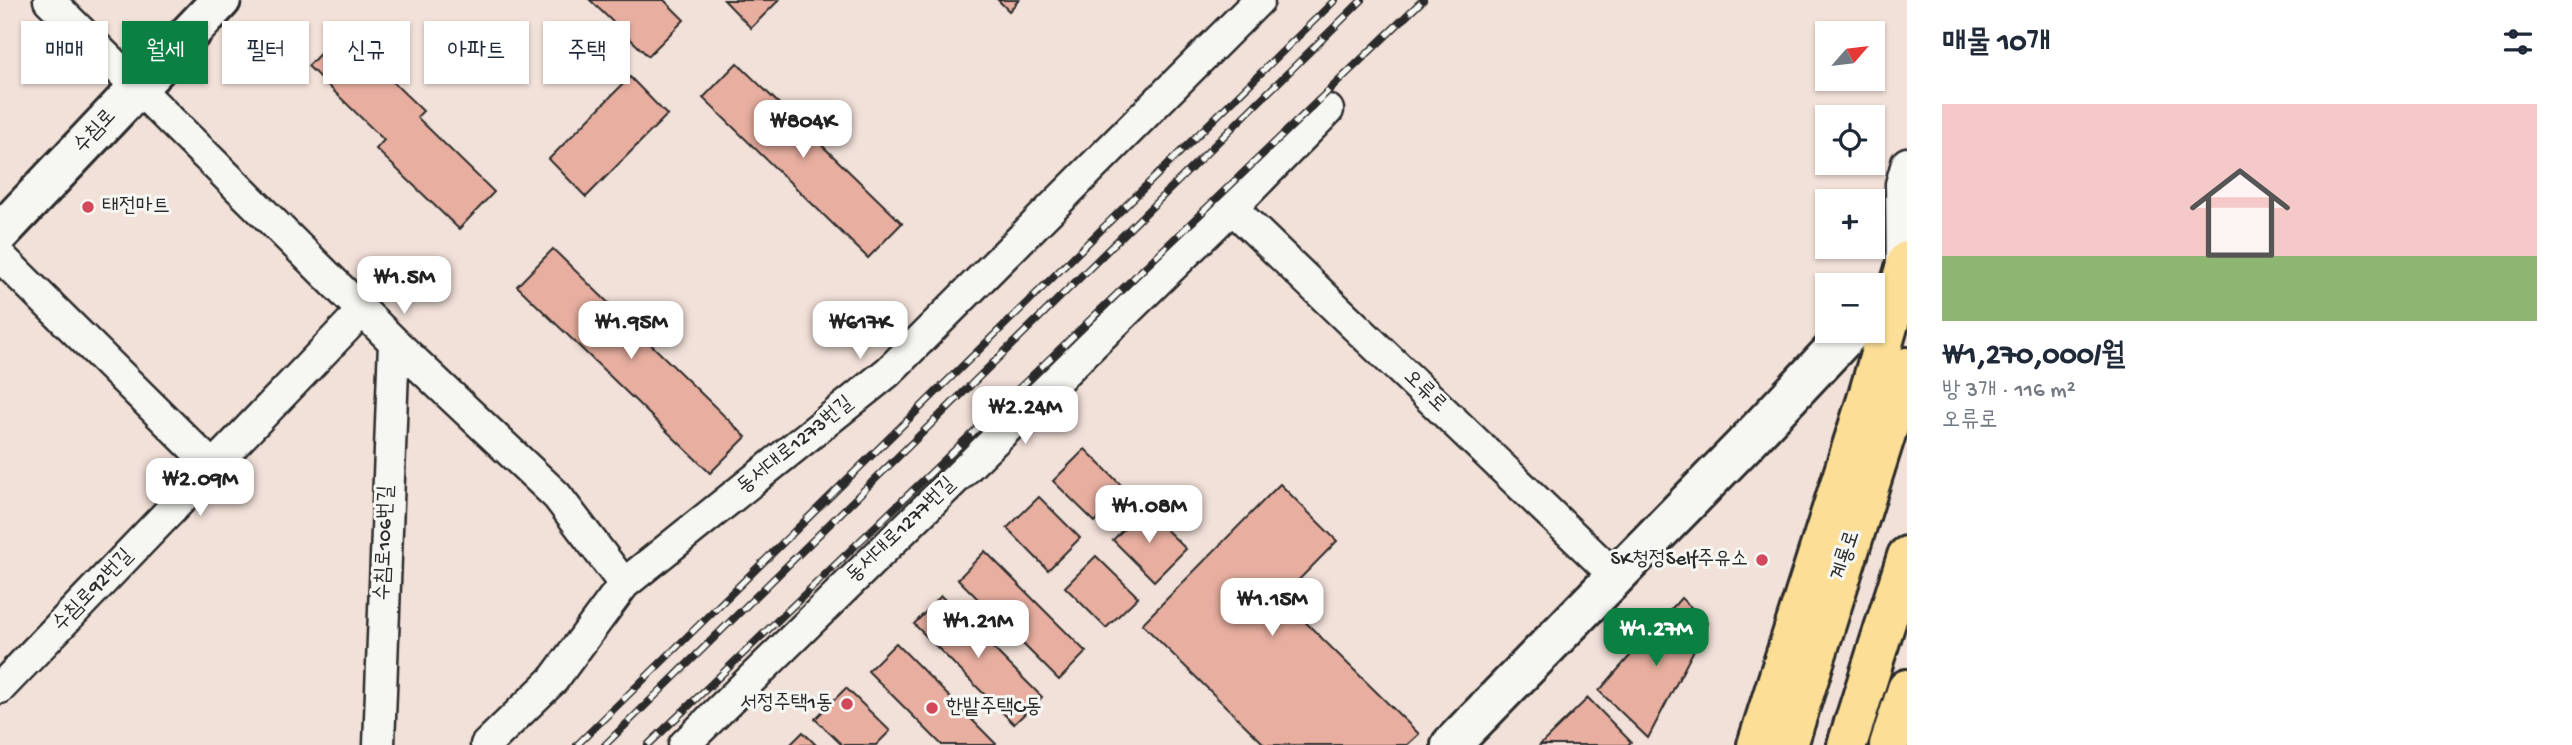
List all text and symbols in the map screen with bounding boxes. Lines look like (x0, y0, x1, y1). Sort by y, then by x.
chip: 매매 (21, 21, 108, 84)
chip: 월세 (122, 21, 208, 84)
chip: 필터 (222, 21, 309, 84)
chip: 신규 (323, 21, 410, 84)
chip: 아파트 (424, 21, 529, 84)
chip: 주택 (543, 21, 630, 84)
north arrow (1815, 21, 1885, 91)
map controls (1815, 21, 1885, 343)
icon: filters (2499, 23, 2537, 61)
text: 매물 10개 (1942, 27, 2051, 62)
pin: ₩804K (754, 100, 852, 160)
street label: 수침로 (70, 105, 122, 159)
button: locate (1815, 105, 1885, 175)
text: ₩804K (770, 109, 836, 136)
icon: home (2177, 150, 2303, 276)
button: + (1815, 189, 1885, 259)
place label: 태전마트 (102, 195, 170, 220)
marker: 태전마트 (80, 199, 96, 215)
pin: ₩1.5M (355, 256, 453, 316)
text: ₩1.5M (373, 265, 435, 292)
button: − (1815, 273, 1885, 343)
pin: ₩1.95M (574, 302, 688, 361)
pin: ₩617K (811, 302, 909, 361)
text: ₩1.95M (594, 310, 668, 337)
text: ₩617K (829, 310, 891, 337)
text: ₩1,270,000/월 (1942, 340, 2125, 375)
street label: 오류로 (1397, 365, 1451, 419)
text: 방 3개 · 116 m² (1942, 378, 2076, 405)
pin: ₩2.24M (968, 386, 1082, 446)
street label: 동서대로1273번길 (733, 392, 859, 500)
text: ₩2.24M (988, 395, 1062, 422)
text: 오류로 (1942, 408, 1998, 435)
pin: ₩2.09M (143, 458, 257, 518)
text: ₩2.09M (162, 467, 238, 494)
street label: 동서대로1277번길 (842, 473, 962, 589)
street label: 수침로106번길 (371, 485, 401, 601)
pin: ₩1.08M (1092, 486, 1206, 545)
text: ₩1.08M (1111, 494, 1187, 521)
street label: 계룡로 (1827, 528, 1867, 584)
street label: 수침로92번길 (48, 544, 140, 638)
place label: SK청정Self주유소 (1611, 548, 1748, 573)
marker: SK청정Self주유소 (1754, 552, 1770, 568)
pin: ₩1.15M (1215, 578, 1329, 638)
text: ₩1.15M (1237, 587, 1307, 614)
pin: ₩1.21M (921, 600, 1035, 660)
pin: ₩1.27M (1599, 608, 1713, 668)
text: ₩1.21M (943, 609, 1013, 636)
text: ₩1.27M (1620, 617, 1692, 644)
place label: 서정주택1동 (740, 692, 833, 717)
marker: 서정주택1동 (839, 696, 855, 712)
place label: 한밭주택C동 (946, 696, 1042, 721)
marker: 한밭주택C동 (924, 700, 940, 716)

